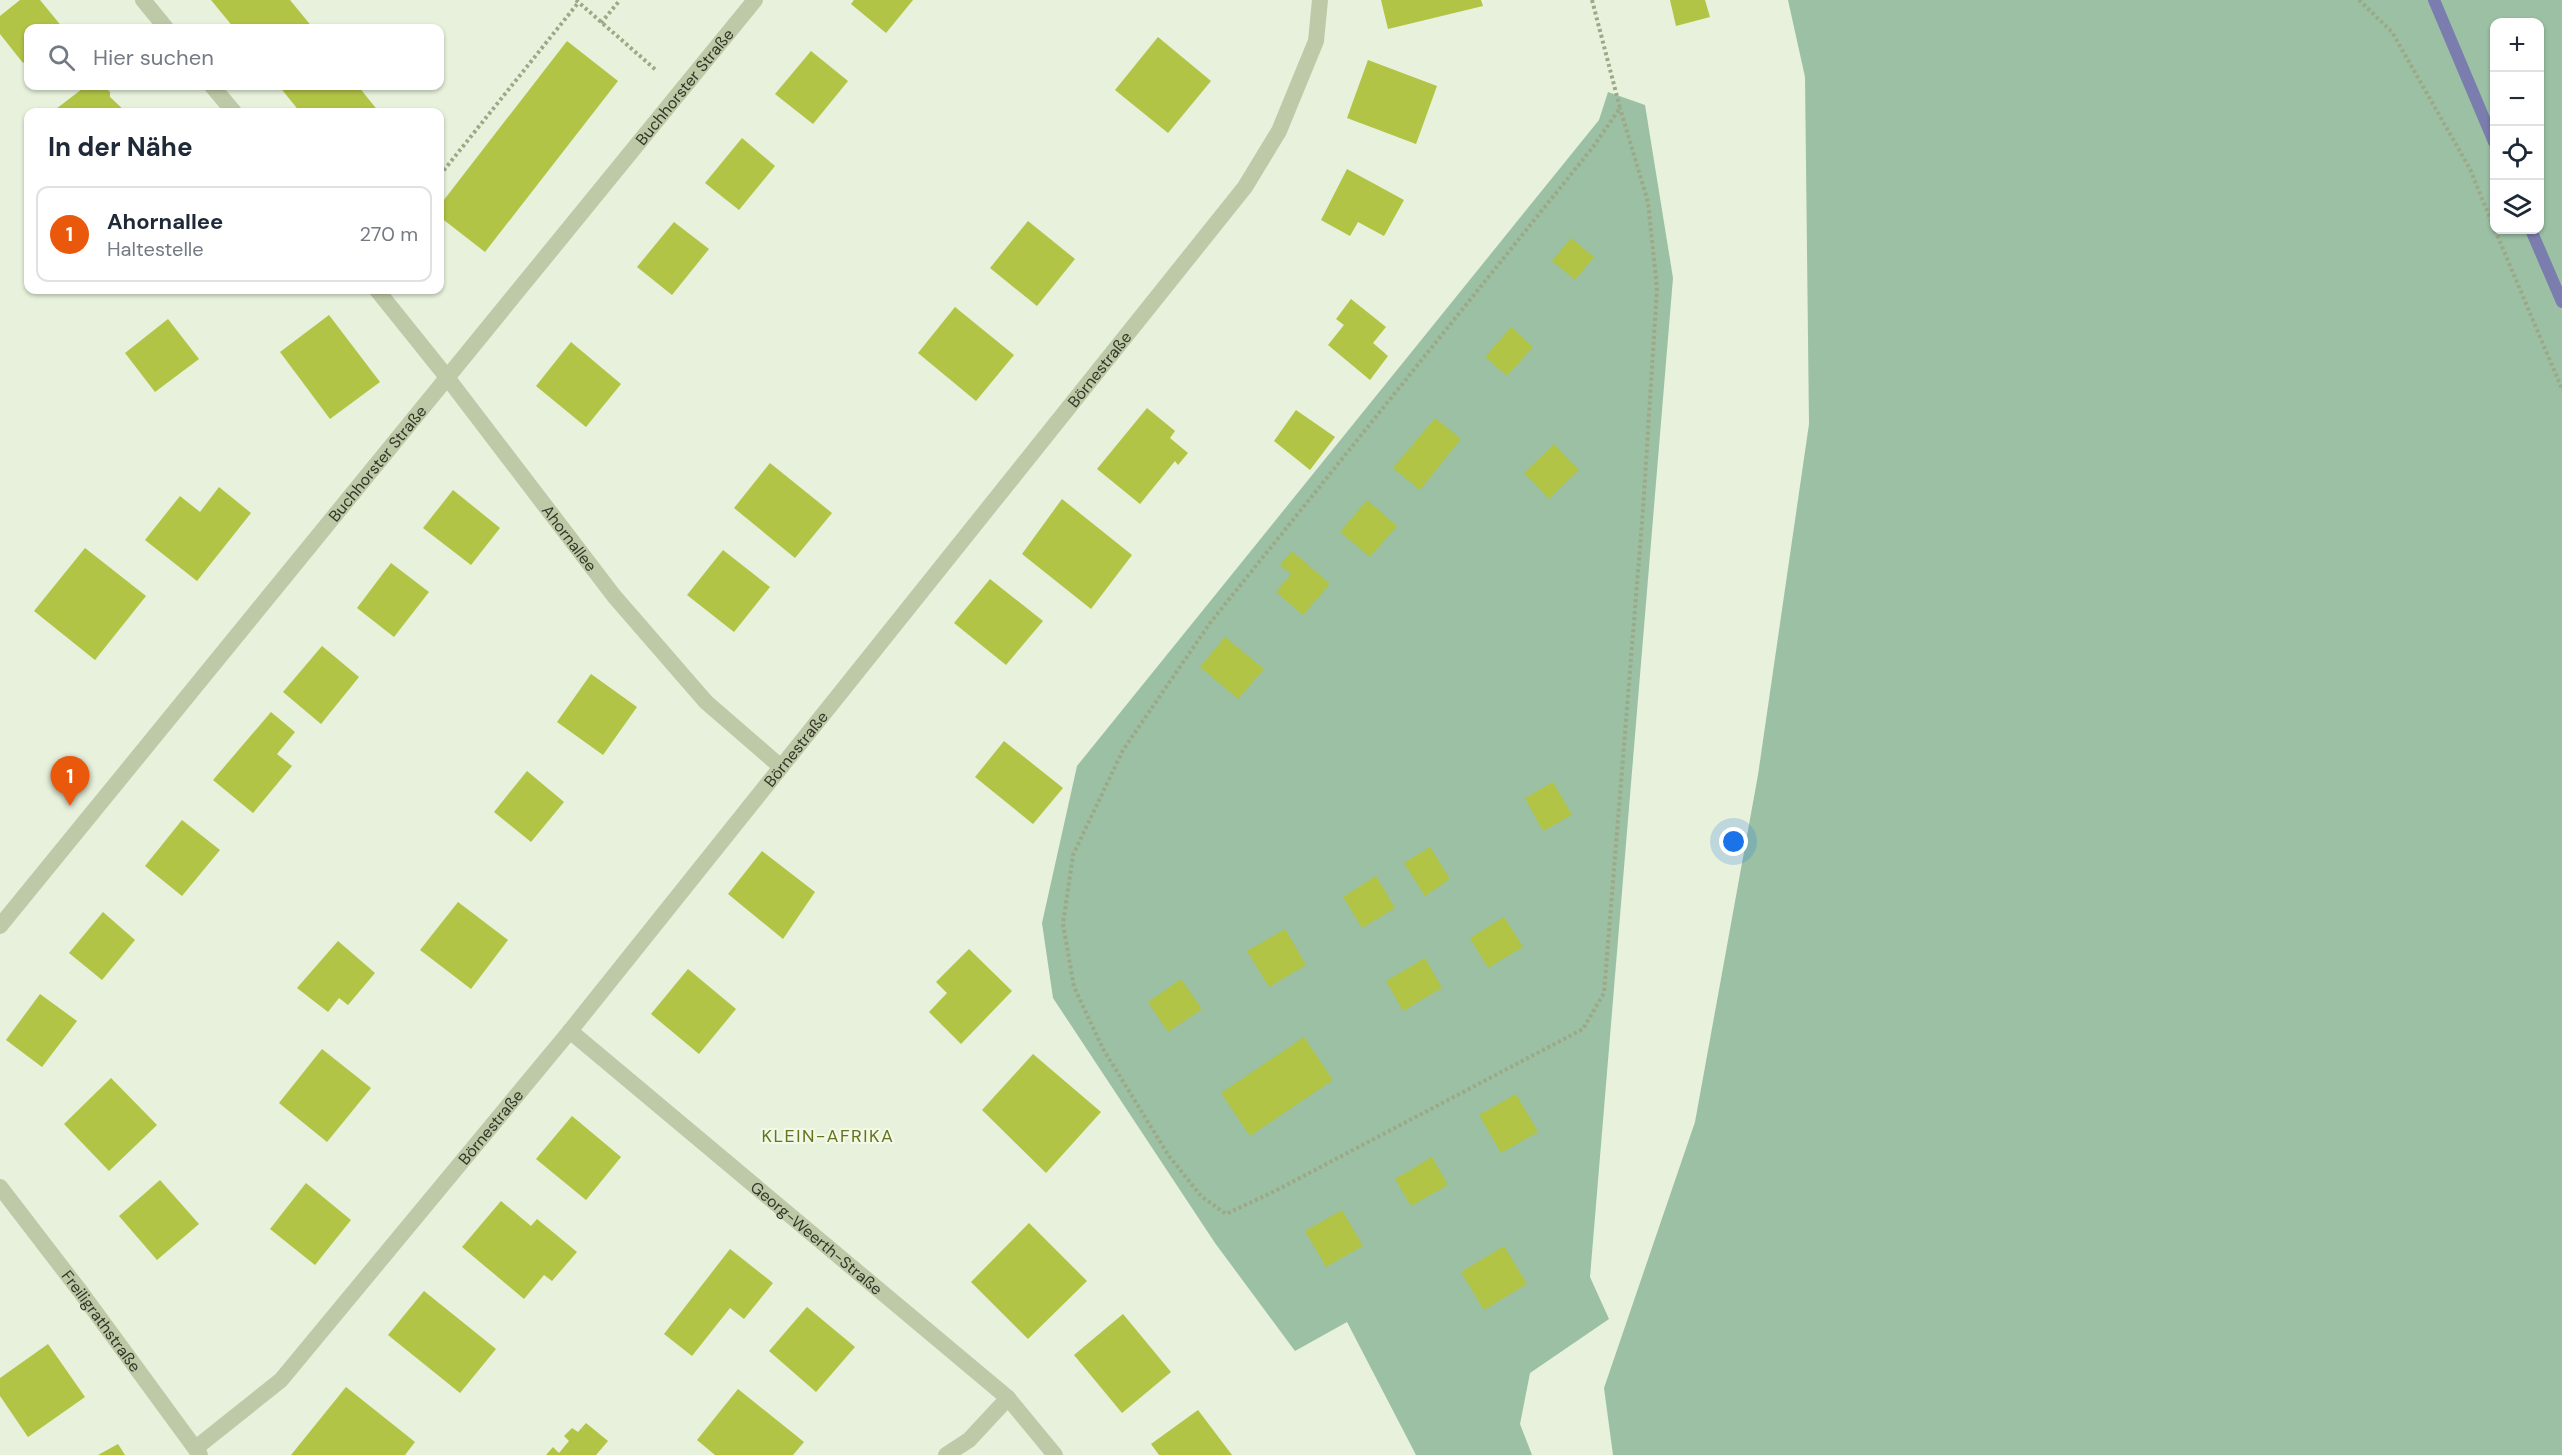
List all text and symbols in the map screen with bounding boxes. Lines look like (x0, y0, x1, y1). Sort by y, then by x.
map controls (2490, 18, 2544, 234)
button: + (2490, 18, 2544, 72)
search box (24, 24, 444, 90)
street label: Buchhorster Straße (631, 24, 739, 150)
icon: search (45, 41, 78, 74)
text: Hier suchen (93, 43, 214, 72)
button: − (2490, 72, 2544, 126)
button: locate (2490, 126, 2544, 180)
text: In der Nähe (48, 130, 193, 164)
button: layers (2490, 180, 2544, 234)
text: Ahornallee (107, 207, 223, 236)
text: 1 (66, 221, 73, 247)
text: 270 m (360, 221, 418, 247)
text: Haltestelle (107, 236, 204, 262)
street label: Börnestraße (1063, 327, 1136, 412)
street label: Buchhorster Straße (324, 401, 431, 526)
street label: Ahornallee (537, 501, 601, 576)
street label: Börnestraße (759, 707, 833, 791)
pin: 1 (50, 756, 90, 806)
your location (1719, 827, 1748, 856)
street label: Börnestraße (454, 1085, 528, 1169)
district label: KLEIN-AFRIKA (762, 1124, 894, 1148)
street label: Georg-Weerth-Straße (746, 1177, 887, 1300)
street label: Freiligrathstraße (57, 1266, 146, 1376)

